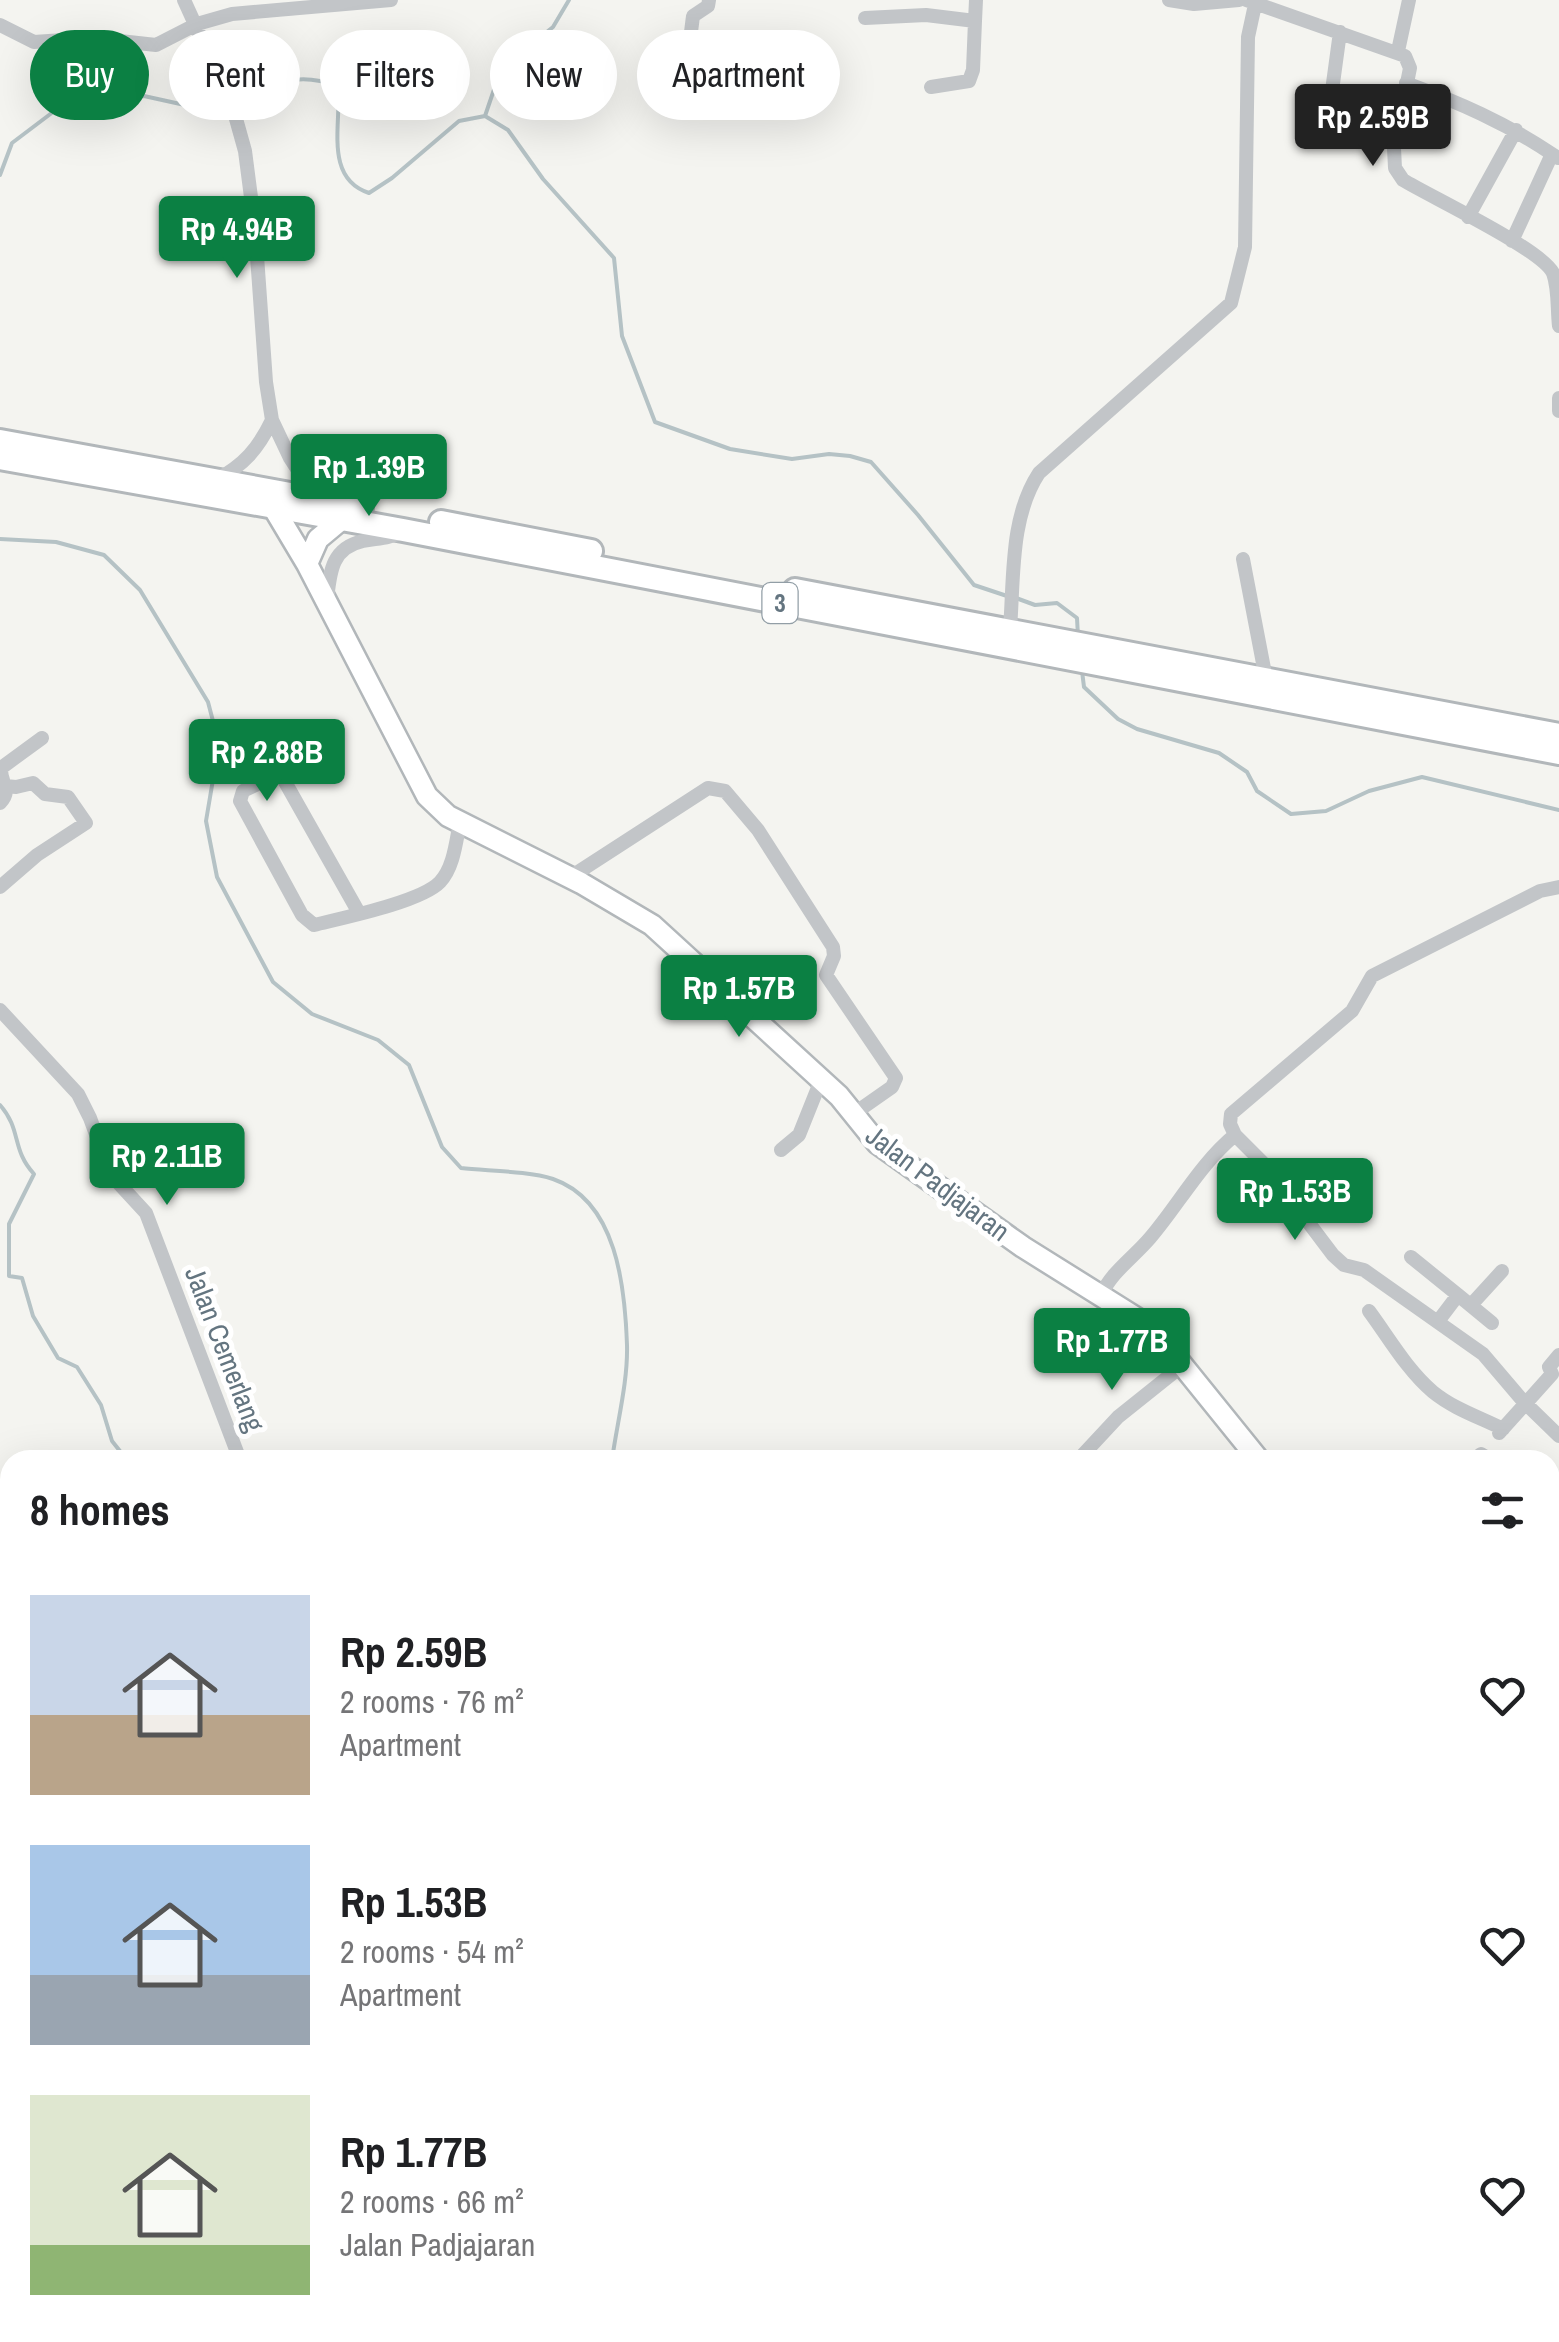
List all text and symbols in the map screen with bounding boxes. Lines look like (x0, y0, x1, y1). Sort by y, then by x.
chip: Buy (30, 30, 149, 120)
chip: Rent (169, 30, 300, 120)
chip: Filters (320, 30, 470, 120)
chip: New (490, 30, 617, 120)
chip: Apartment (637, 30, 840, 120)
pin: Rp 2.59B (1270, 84, 1476, 169)
text: Rp 2.59B (1317, 95, 1429, 138)
pin: Rp 4.94B (134, 196, 340, 281)
text: Rp 4.94B (181, 207, 293, 250)
pin: Rp 1.39B (266, 434, 472, 519)
text: Rp 1.39B (313, 445, 425, 488)
road number: 3 (762, 583, 798, 623)
pin: Rp 2.88B (164, 719, 370, 804)
text: Rp 2.88B (211, 730, 323, 773)
pin: Rp 1.57B (636, 955, 842, 1040)
text: Rp 1.57B (683, 966, 795, 1009)
street label: Jalan Padjajaran (858, 1116, 1018, 1250)
pin: Rp 2.11B (64, 1123, 270, 1208)
text: Rp 2.11B (112, 1134, 222, 1177)
pin: Rp 1.53B (1192, 1158, 1398, 1243)
text: Rp 1.53B (1239, 1169, 1351, 1212)
street label: Jalan Cemerlang (176, 1261, 274, 1437)
pin: Rp 1.77B (1009, 1308, 1215, 1393)
text: Rp 1.77B (1056, 1319, 1168, 1362)
text: 8 homes (30, 1482, 170, 1538)
icon: filters (1475, 1483, 1530, 1538)
text: Rp 2.59B (340, 1624, 487, 1680)
icon: home (110, 1635, 230, 1755)
icon: heart (1475, 1668, 1530, 1723)
text: 2 rooms · 76 m² (340, 1680, 524, 1723)
text: Apartment (340, 1723, 461, 1766)
text: Rp 1.53B (340, 1874, 487, 1930)
icon: home (110, 1885, 230, 2005)
icon: heart (1475, 1918, 1530, 1973)
text: 2 rooms · 54 m² (340, 1930, 524, 1973)
text: Apartment (340, 1973, 461, 2016)
text: Rp 1.77B (340, 2124, 487, 2180)
icon: home (110, 2135, 230, 2255)
icon: heart (1475, 2168, 1530, 2223)
text: 2 rooms · 66 m² (340, 2180, 524, 2223)
text: Jalan Padjajaran (340, 2223, 535, 2266)

